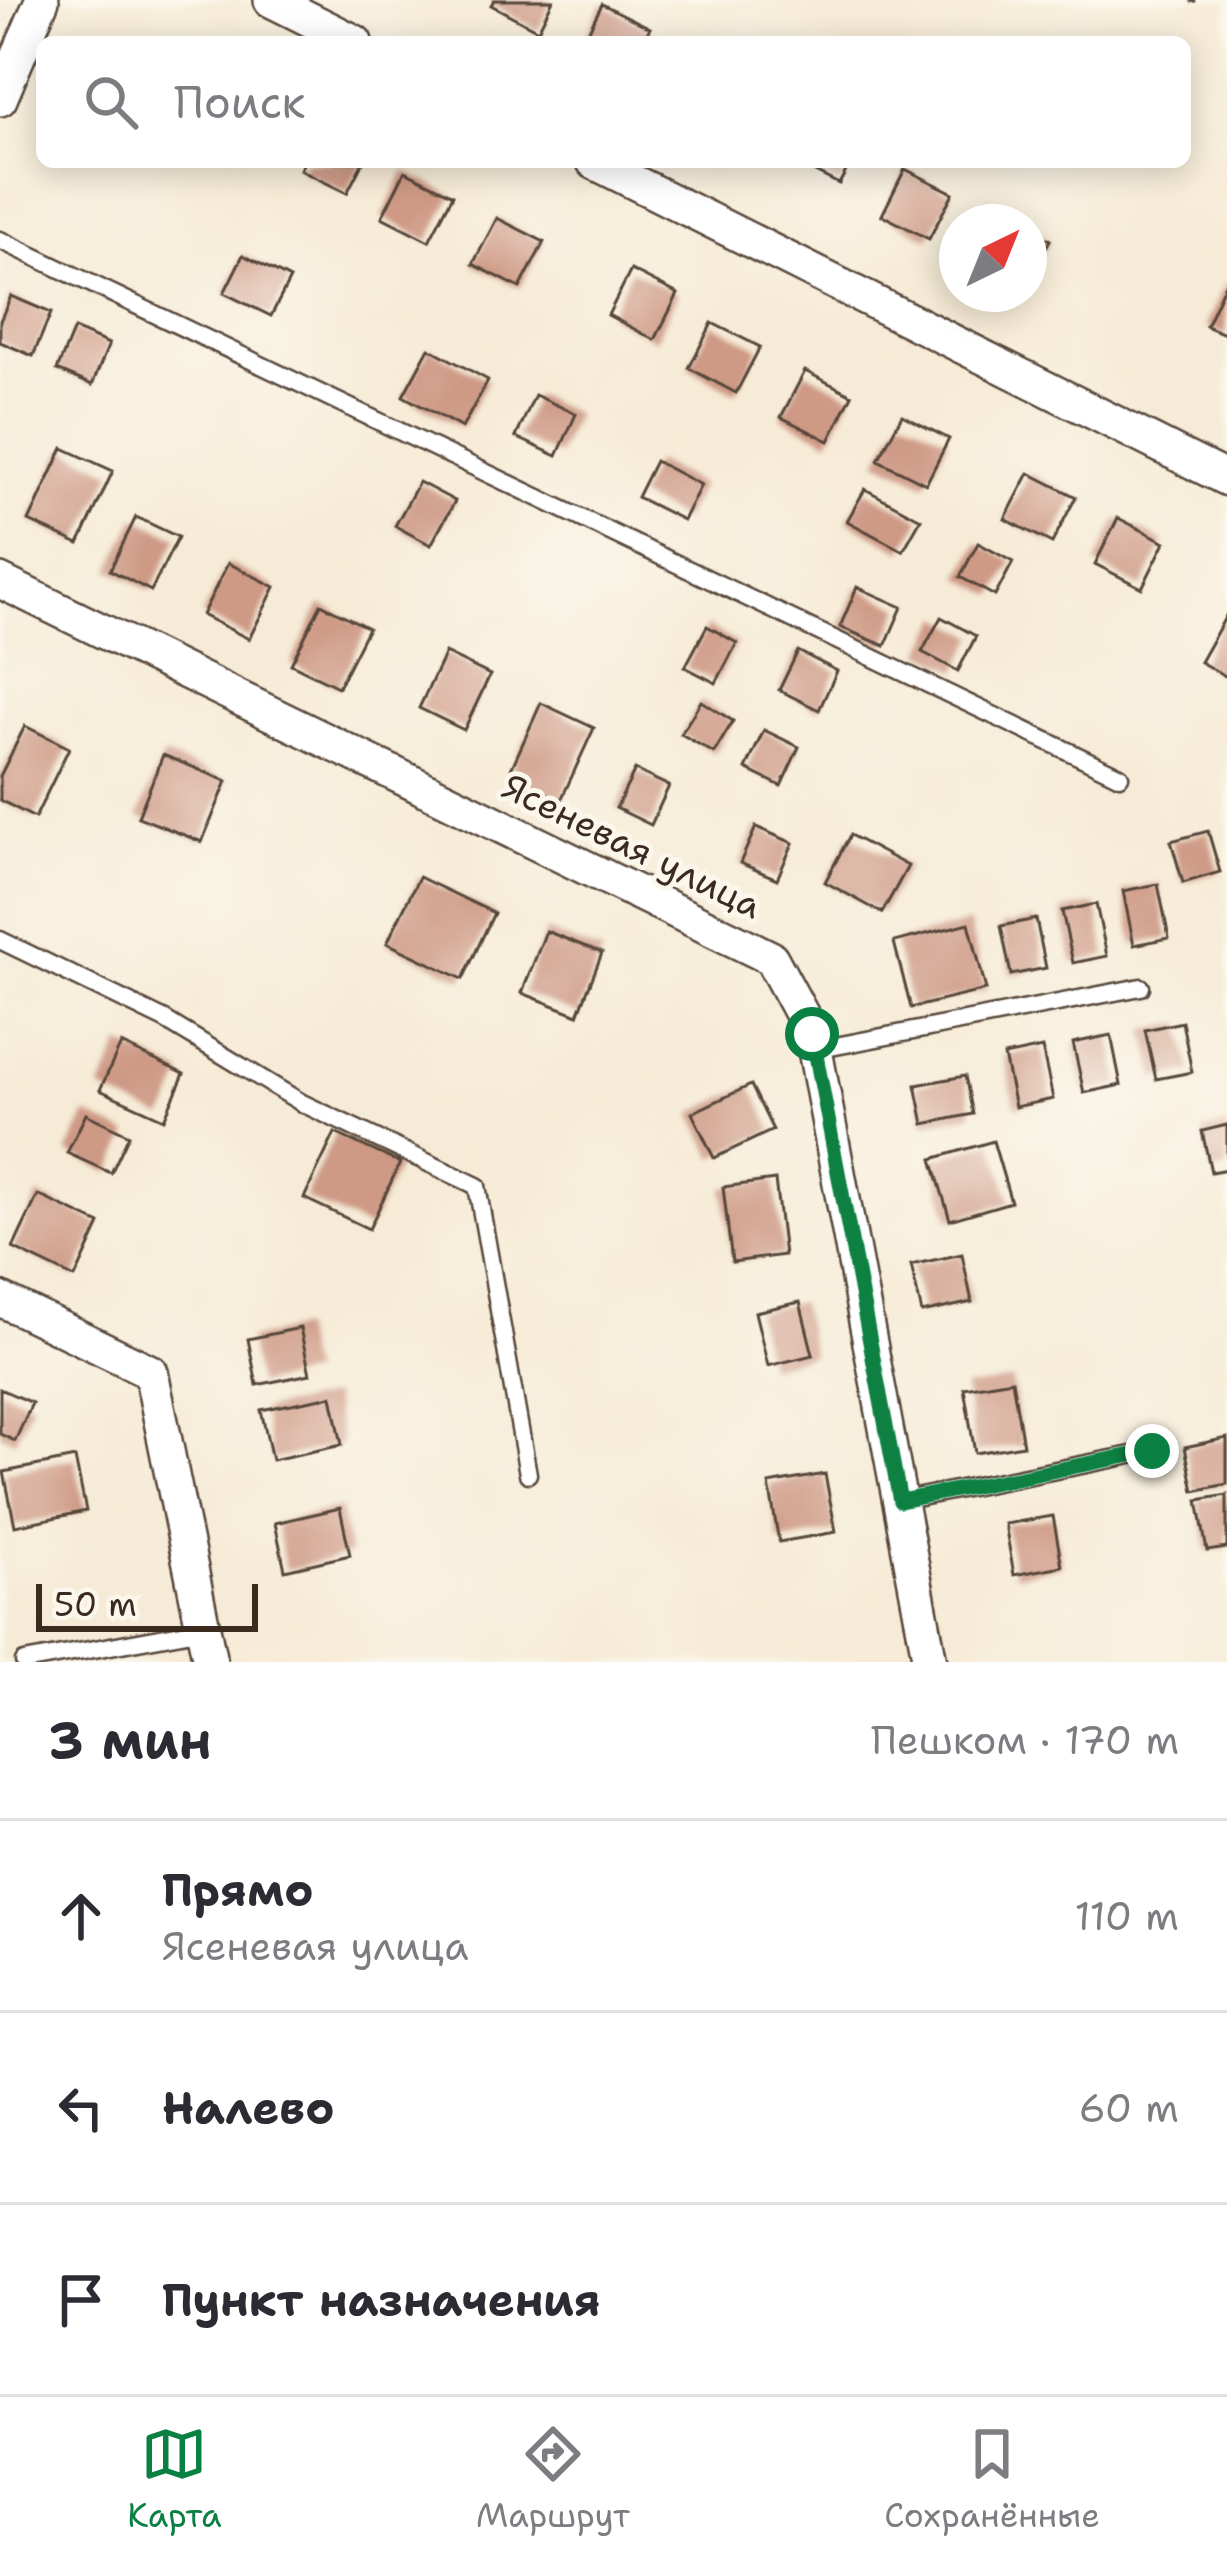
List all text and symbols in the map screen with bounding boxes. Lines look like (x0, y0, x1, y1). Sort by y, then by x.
search box (36, 36, 1191, 168)
icon: search (78, 69, 144, 135)
text: Поиск (174, 72, 305, 132)
north arrow (939, 204, 1047, 312)
street label: Ясеневая улица (494, 762, 770, 930)
route start (785, 1007, 839, 1061)
route end (1125, 1424, 1179, 1478)
scale bar (36, 1578, 258, 1631)
text: 50 m (54, 1582, 137, 1627)
text: 3 мин (48, 1706, 212, 1774)
text: Пешком · 170 m (871, 1714, 1179, 1766)
text: Прямо (162, 1860, 313, 1920)
icon: ahead (48, 1883, 114, 1949)
text: 110 m (1075, 1890, 1179, 1942)
text: Ясеневая улица (162, 1920, 468, 1972)
icon: left (48, 2075, 114, 2141)
text: Налево (162, 2078, 335, 2138)
text: 60 m (1079, 2082, 1179, 2134)
icon: arrive (48, 2267, 114, 2333)
text: Пункт назначения (162, 2270, 601, 2330)
tab: Карта (127, 2421, 222, 2538)
tab: Маршрут (476, 2421, 630, 2538)
tab: Сохранённые (884, 2421, 1100, 2538)

